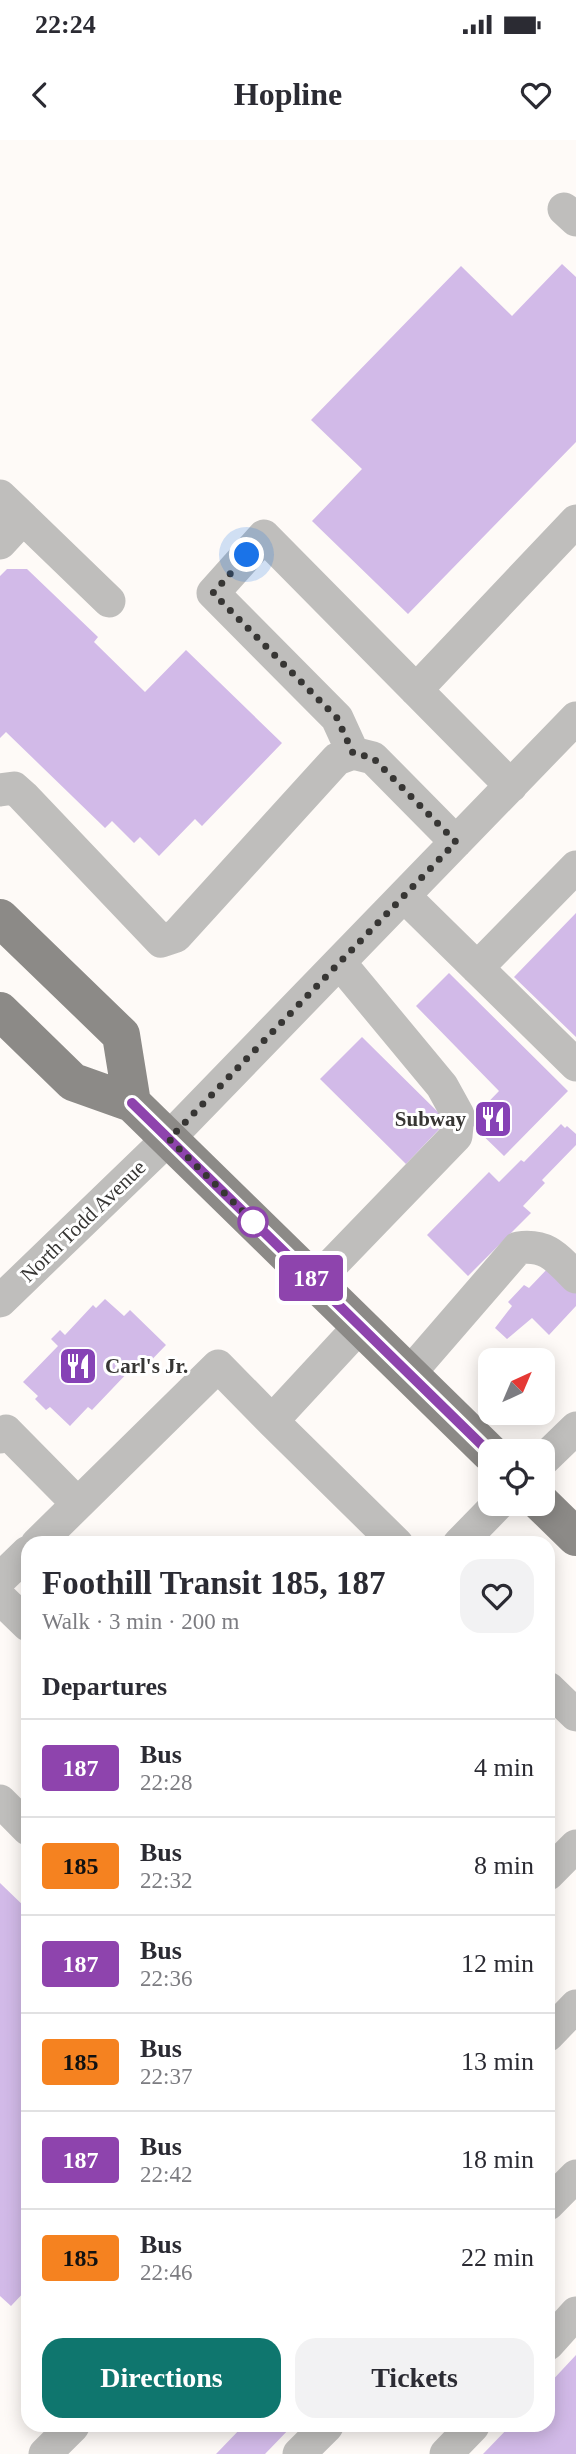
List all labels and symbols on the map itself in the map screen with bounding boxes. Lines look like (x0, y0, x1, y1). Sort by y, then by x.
your location (229, 537, 264, 572)
restaurant icon: Subway (472, 1098, 514, 1140)
place label: Subway (395, 1107, 467, 1131)
street label: North Todd Avenue (15, 1155, 151, 1287)
unlabelled marker (238, 1207, 268, 1237)
line badge: 187 (271, 1255, 351, 1301)
restaurant icon: Carl's Jr. (57, 1345, 99, 1387)
north arrow (478, 1348, 555, 1424)
place label: Carl's Jr. (105, 1354, 188, 1378)

